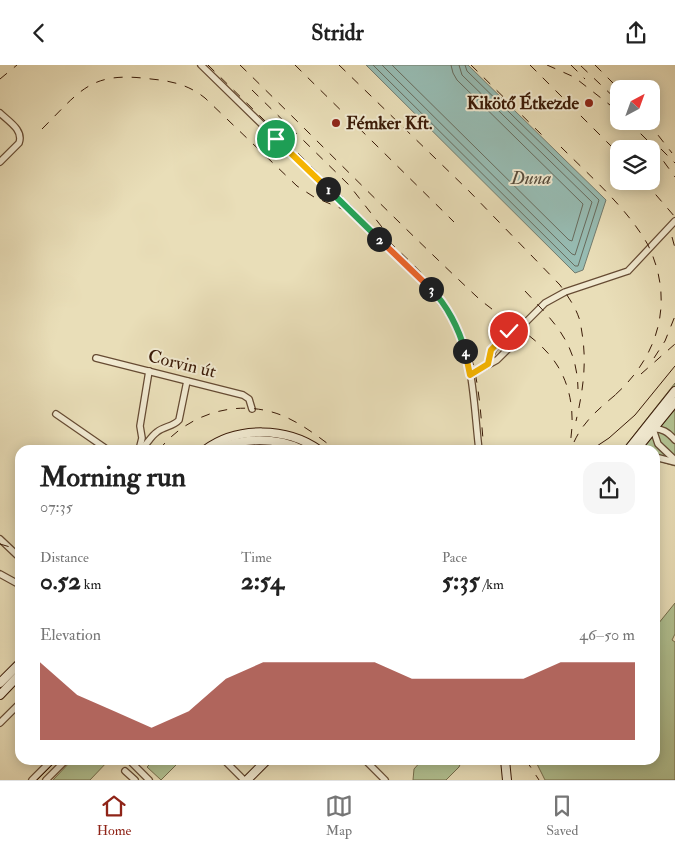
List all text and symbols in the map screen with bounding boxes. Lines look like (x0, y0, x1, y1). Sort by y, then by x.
icon: back (25, 19, 53, 47)
text: Stridr (311, 19, 364, 47)
icon: share (622, 19, 650, 47)
north arrow (610, 80, 660, 130)
map controls (610, 80, 660, 190)
place label: Kikötő Étkezde (467, 91, 579, 115)
marker: Kikötő Étkezde (583, 97, 595, 109)
place label: Fémker Kft. (346, 112, 433, 135)
marker: Fémker Kft. (330, 117, 342, 129)
pin (255, 118, 297, 160)
icon: arrive (262, 125, 290, 153)
button: layers (610, 140, 660, 190)
water label: Duna (510, 166, 552, 190)
pin: 1 (316, 177, 340, 201)
text: 1 (326, 181, 331, 198)
pin: 2 (366, 227, 392, 251)
text: 2 (376, 231, 383, 248)
pin: 3 (418, 277, 444, 301)
text: 3 (429, 281, 434, 298)
pin (488, 310, 530, 352)
icon: check (495, 317, 523, 345)
pin: 4 (452, 339, 478, 363)
text: 4 (462, 343, 469, 360)
street label: Corvin út (146, 344, 219, 384)
text: Morning run (40, 460, 186, 495)
button: share (583, 462, 635, 514)
text: 07:35 (40, 497, 73, 517)
text: Distance (40, 549, 89, 566)
text: Time (241, 549, 272, 566)
text: Pace (442, 549, 467, 566)
text: 0.52 (40, 566, 81, 597)
text: 2:54 (241, 566, 284, 597)
text: 5:35 (442, 566, 480, 597)
text: km (81, 576, 101, 593)
text: /km (480, 576, 504, 593)
text: Elevation (40, 625, 101, 645)
text: 46–50 m (579, 625, 635, 645)
tab: Home (97, 792, 131, 839)
tab: Map (325, 792, 353, 839)
tab: Saved (546, 792, 578, 839)

